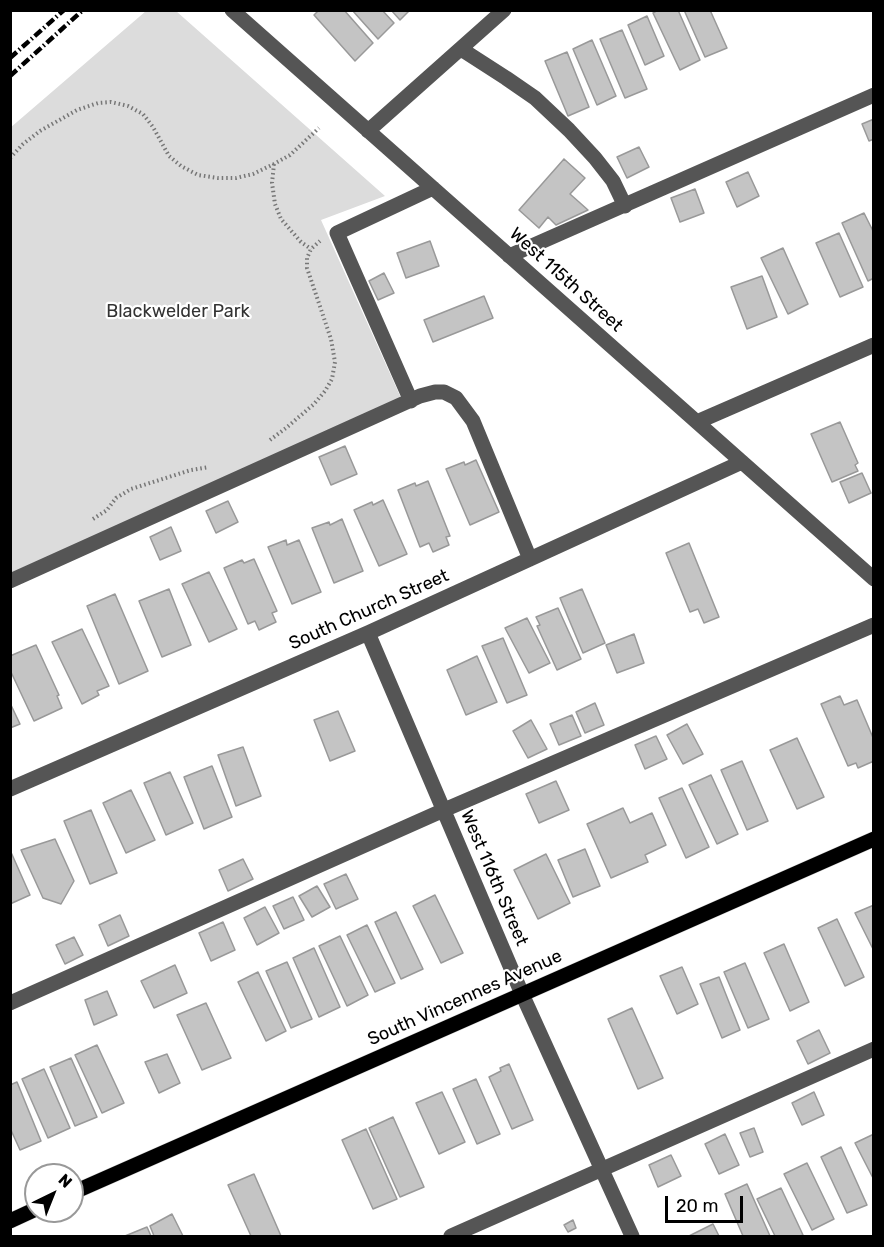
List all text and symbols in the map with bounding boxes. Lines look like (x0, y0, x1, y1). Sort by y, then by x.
street label: West 115th Street (505, 223, 627, 337)
park label: Blackwelder Park (106, 301, 250, 323)
street label: South Church Street (286, 565, 452, 655)
street label: West 116th Street (456, 807, 532, 949)
street label: South Vincennes Avenue (365, 945, 565, 1051)
north arrow (24, 1163, 84, 1223)
text: N (55, 1170, 76, 1192)
scale bar (668, 1184, 746, 1222)
text: 20 m (676, 1195, 718, 1217)

